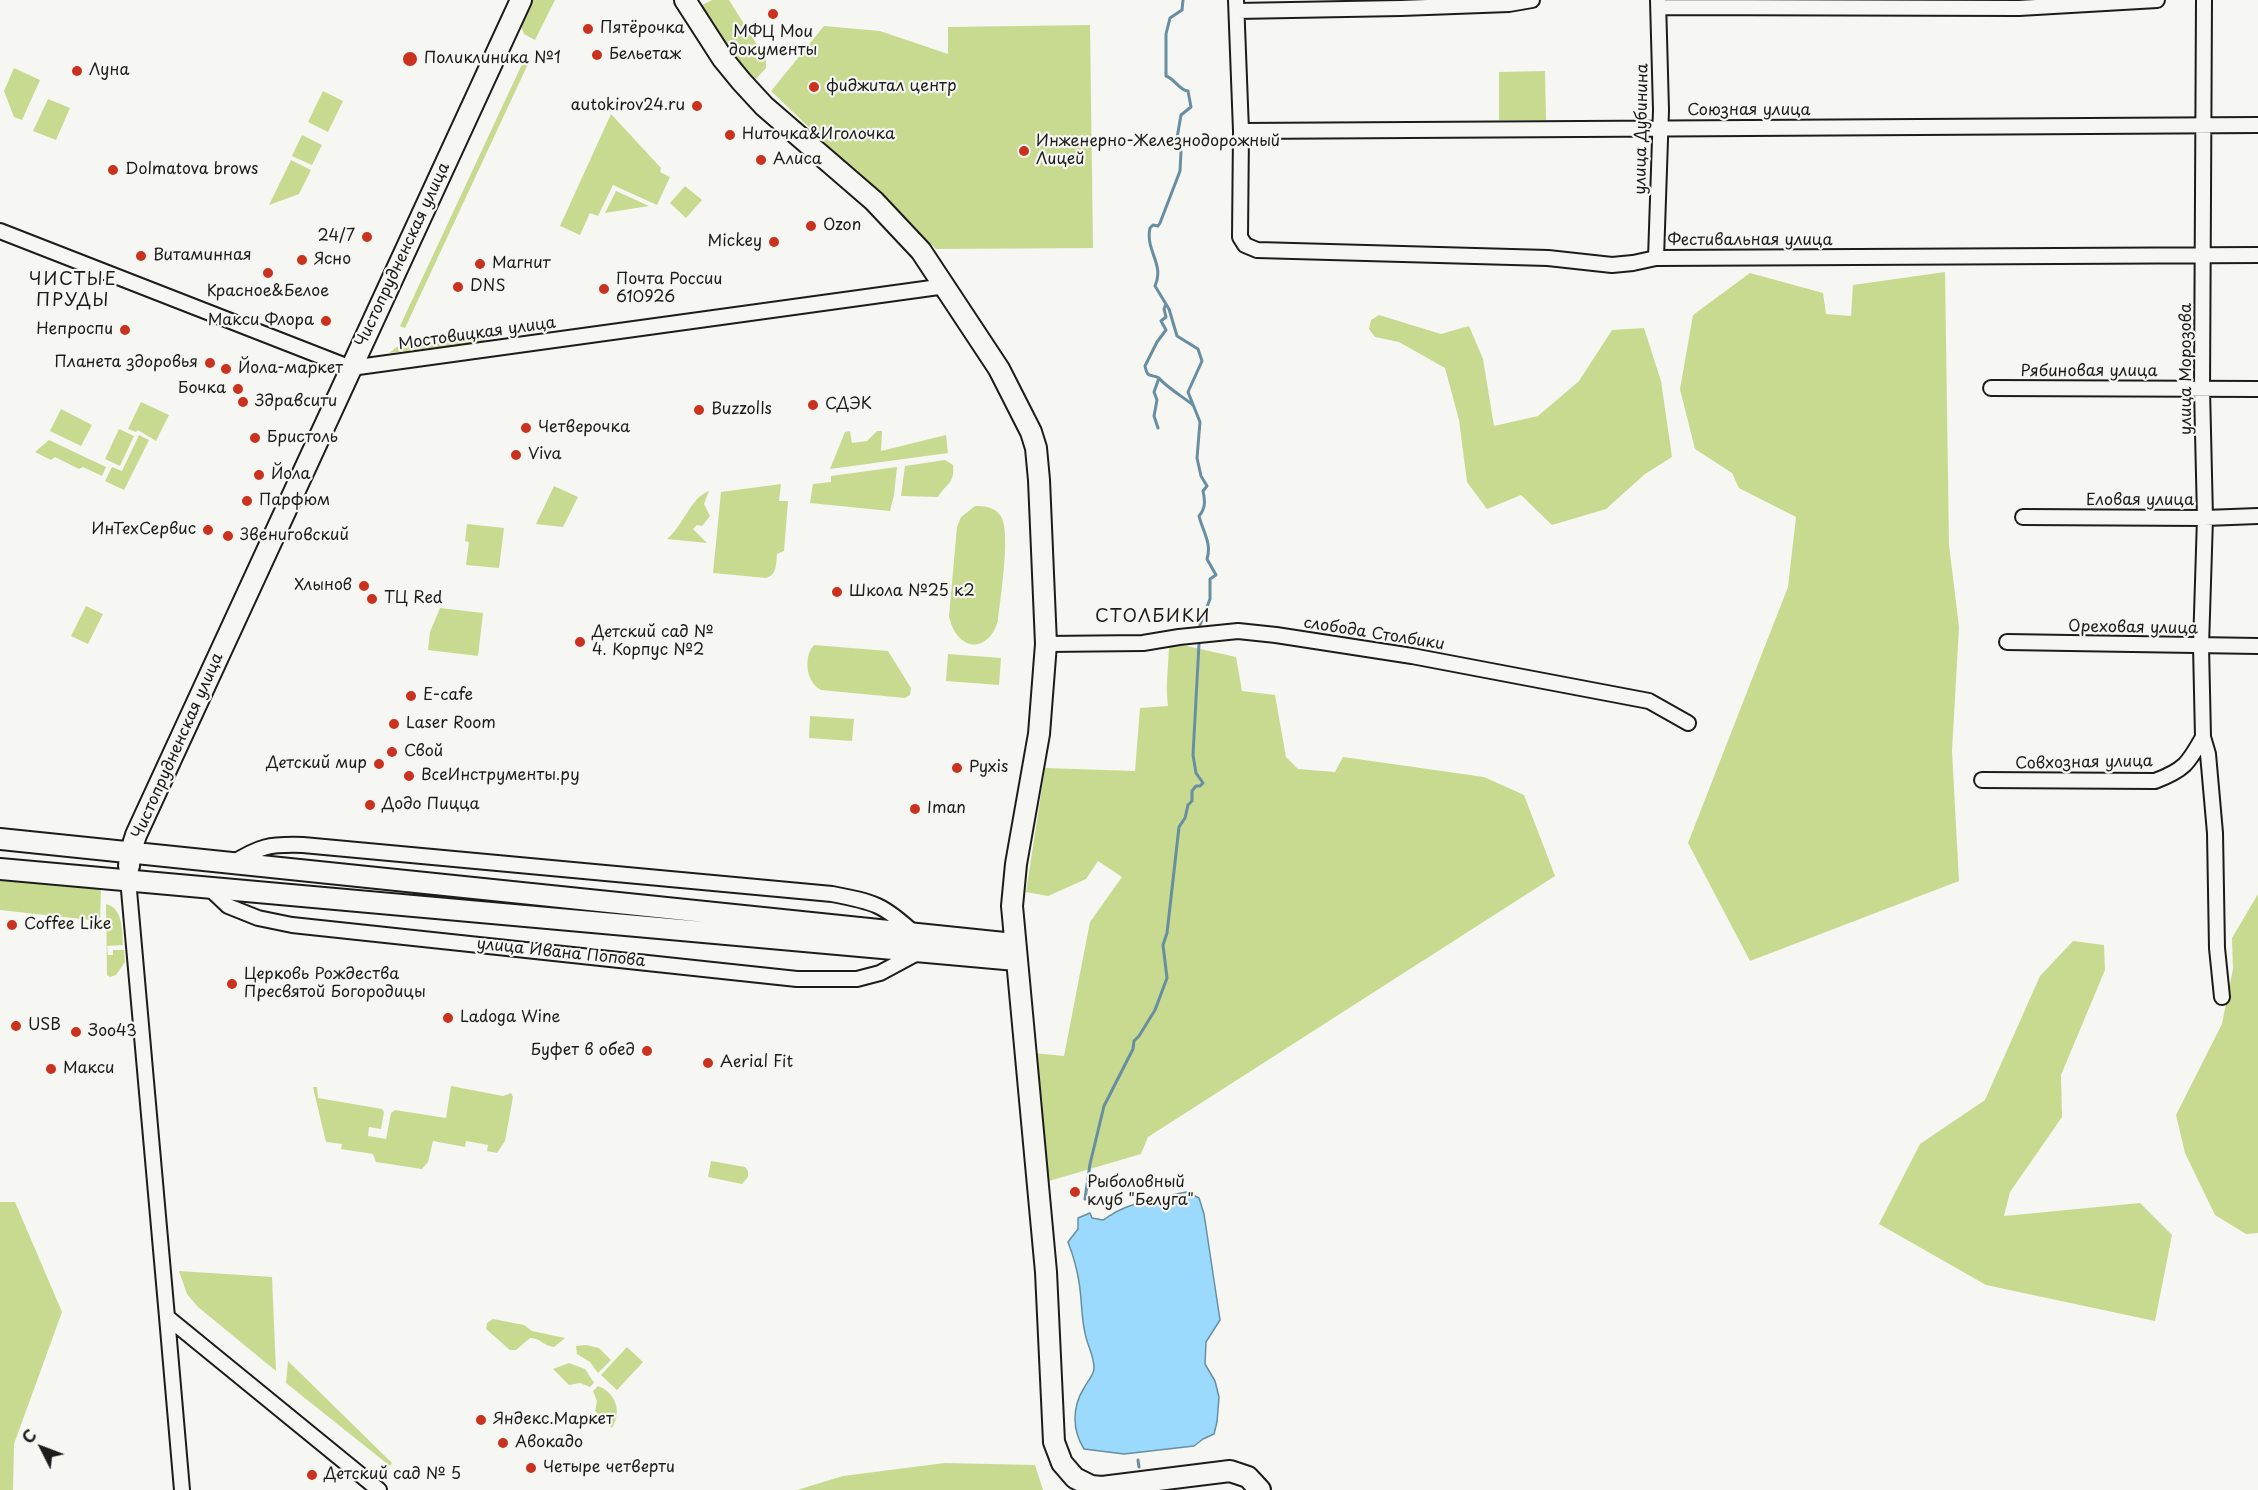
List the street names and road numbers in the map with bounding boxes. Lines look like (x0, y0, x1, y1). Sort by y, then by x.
street label: улица Дубинина (1631, 63, 1653, 195)
street label: Союзная улица (1687, 101, 1811, 121)
street label: Чистопрудненская улица (352, 160, 454, 350)
street label: Фестивальная улица (1667, 231, 1833, 251)
street label: улица Морозова (2177, 303, 2197, 435)
street label: Мостовицкая улица (397, 313, 557, 355)
street label: Рябиновая улица (2021, 362, 2157, 382)
street label: Еловая улица (2086, 491, 2194, 511)
street label: слобода Столбики (1302, 613, 1446, 655)
street label: Ореховая улица (2068, 617, 2198, 639)
street label: Чистопрудненская улица (128, 650, 228, 842)
street label: Совхозная улица (2015, 752, 2153, 774)
street label: улица Ивана Попова (476, 935, 646, 971)

